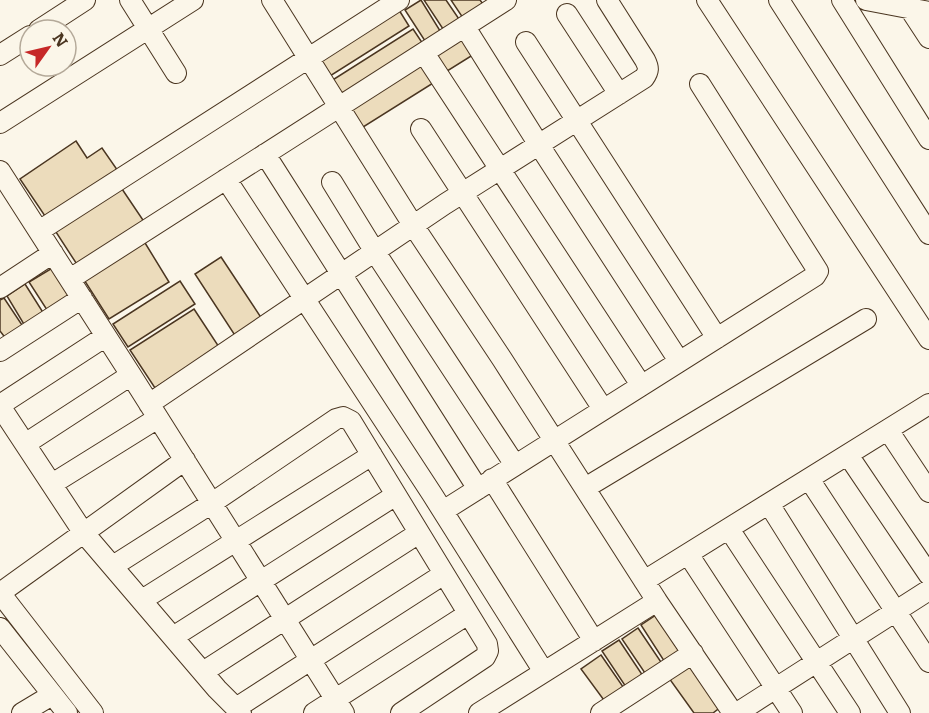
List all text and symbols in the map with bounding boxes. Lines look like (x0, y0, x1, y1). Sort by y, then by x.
north arrow (18, 18, 78, 78)
text: N (48, 27, 75, 51)

